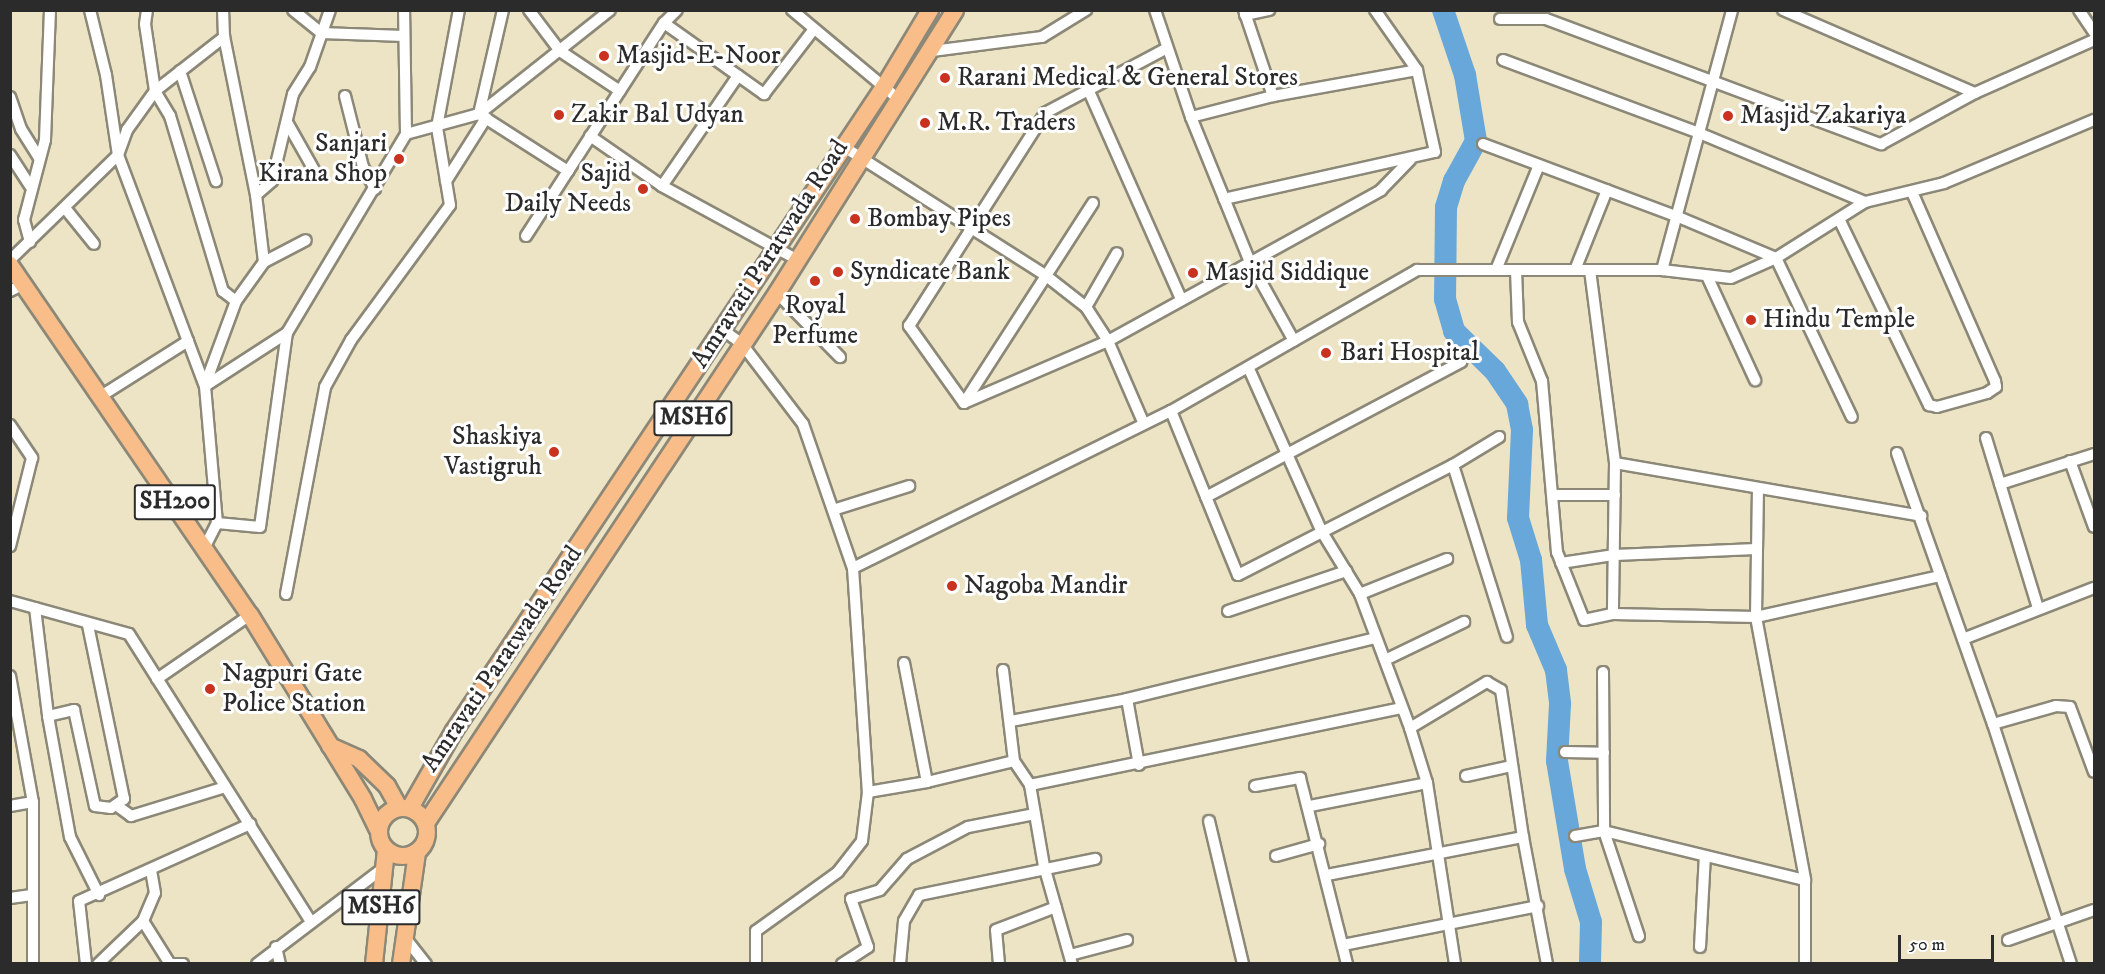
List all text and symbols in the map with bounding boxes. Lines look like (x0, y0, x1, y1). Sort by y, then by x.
place label: Masjid-E-Noor (616, 40, 781, 72)
marker: Masjid-E-Noor (597, 49, 611, 63)
place label: Rarani Medical & General Stores (957, 62, 1298, 94)
marker: Rarani Medical & General Stores (938, 71, 952, 85)
place label: Zakir Bal Udyan (571, 99, 744, 131)
place label: Masjid Zakariya (1740, 100, 1906, 132)
place label: M.R. Traders (937, 107, 1076, 139)
marker: Zakir Bal Udyan (552, 108, 566, 122)
marker: Masjid Zakariya (1721, 109, 1735, 123)
marker: M.R. Traders (918, 116, 932, 130)
place label: Sanjari Kirana Shop (258, 128, 387, 190)
street label: Amravati Paratwada Road (684, 134, 856, 374)
marker: Sanjari Kirana Shop (392, 152, 406, 166)
place label: Sajid Daily Needs (504, 158, 631, 219)
marker: Sajid Daily Needs (636, 182, 650, 196)
place label: Bombay Pipes (867, 203, 1011, 235)
marker: Bombay Pipes (848, 212, 862, 226)
place label: Syndicate Bank (850, 256, 1010, 288)
place label: Masjid Siddique (1205, 257, 1369, 289)
marker: Syndicate Bank (831, 265, 845, 279)
marker: Masjid Siddique (1186, 266, 1200, 280)
marker: Royal Perfume (808, 274, 822, 288)
place label: Royal Perfume (772, 290, 858, 352)
place label: Hindu Temple (1763, 304, 1915, 336)
marker: Hindu Temple (1744, 313, 1758, 327)
place label: Bari Hospital (1340, 337, 1479, 369)
marker: Bari Hospital (1317, 344, 1335, 362)
road number: MSH6 (652, 397, 734, 439)
place label: Shaskiya Vastigruh (444, 421, 542, 482)
marker: Shaskiya Vastigruh (547, 445, 561, 459)
road number: SH200 (133, 481, 217, 523)
street label: Amravati Paratwada Road (415, 540, 589, 778)
place label: Nagoba Mandir (964, 570, 1128, 602)
marker: Nagoba Mandir (945, 579, 959, 593)
place label: Nagpuri Gate Police Station (222, 658, 365, 720)
marker: Nagpuri Gate Police Station (203, 682, 217, 696)
road number: MSH6 (340, 886, 422, 928)
scale bar (1901, 923, 1997, 961)
text: 50 m (1909, 934, 1945, 956)

